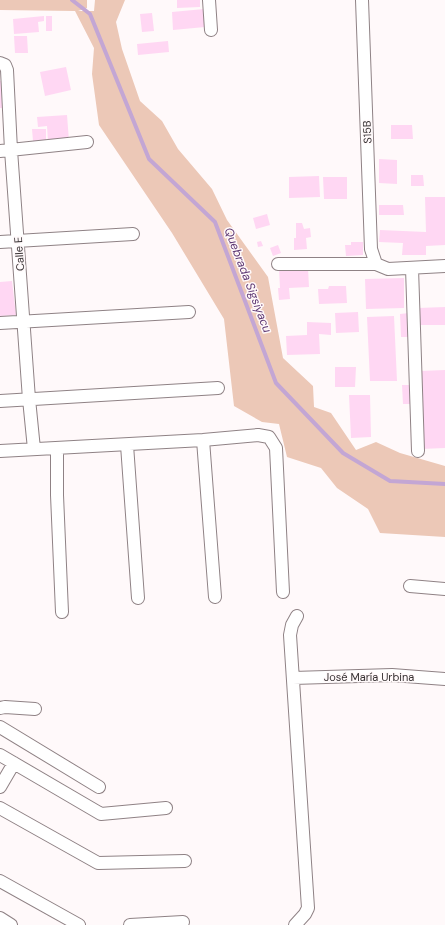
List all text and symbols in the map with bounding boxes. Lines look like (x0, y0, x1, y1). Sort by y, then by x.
street label: S15B (360, 120, 374, 144)
water label: Quebrada Sigsiyacu (221, 225, 275, 335)
street label: Calle E (11, 236, 27, 272)
street label: José María Urbina (324, 670, 414, 684)

